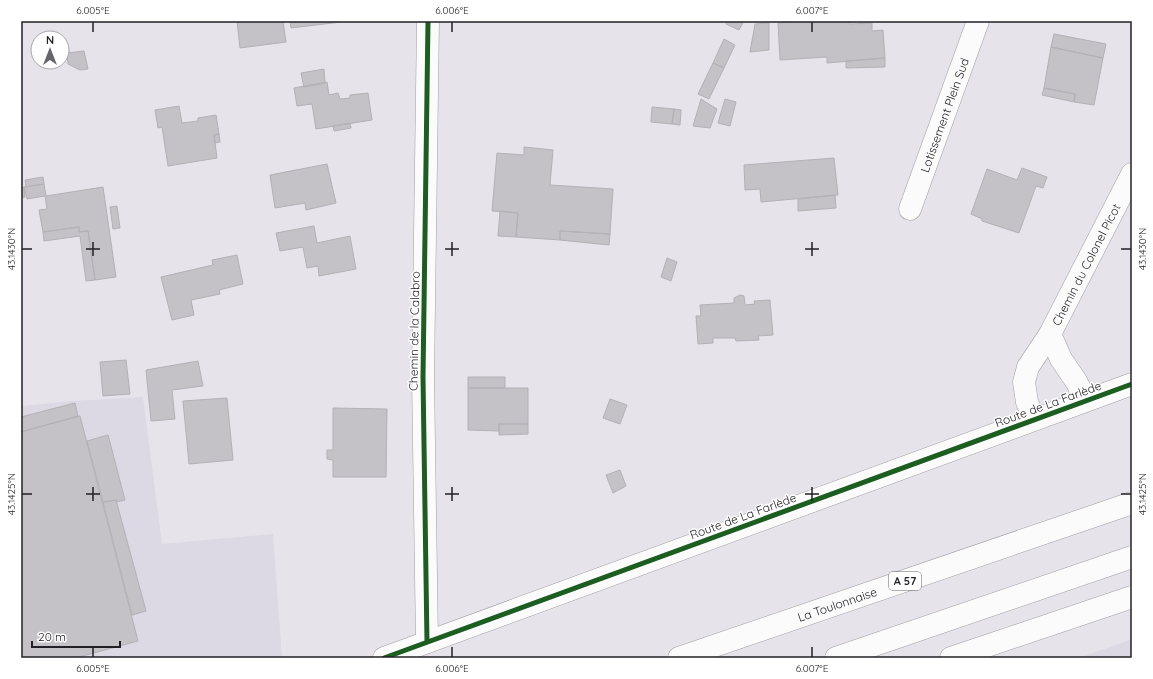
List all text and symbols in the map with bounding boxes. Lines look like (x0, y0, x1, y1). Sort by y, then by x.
text: 6.005°E (76, 4, 110, 17)
text: 6.006°E (435, 4, 469, 17)
text: 6.007°E (796, 4, 829, 17)
north arrow (30, 30, 70, 70)
text: N (46, 33, 54, 47)
street label: Lotissement Plein Sud (916, 56, 972, 174)
street label: Chemin du Colonel Picot (1048, 201, 1123, 328)
text: 43.1430°N (5, 228, 18, 270)
text: 43.1430°N (1136, 228, 1149, 270)
street label: Chemin de la Calabro (405, 271, 423, 391)
street label: Route de La Farlède (993, 378, 1104, 430)
text: 43.1425°N (5, 473, 18, 515)
text: 43.1425°N (1136, 473, 1149, 515)
street label: Route de La Farlède (688, 490, 799, 542)
road number: A 57 (889, 572, 921, 590)
street label: La Toulonnaise (795, 583, 879, 624)
scale bar (32, 623, 120, 649)
text: 20 m (38, 629, 66, 644)
text: 6.005°E (76, 662, 110, 675)
text: 6.006°E (435, 662, 469, 675)
text: 6.007°E (796, 662, 829, 675)

